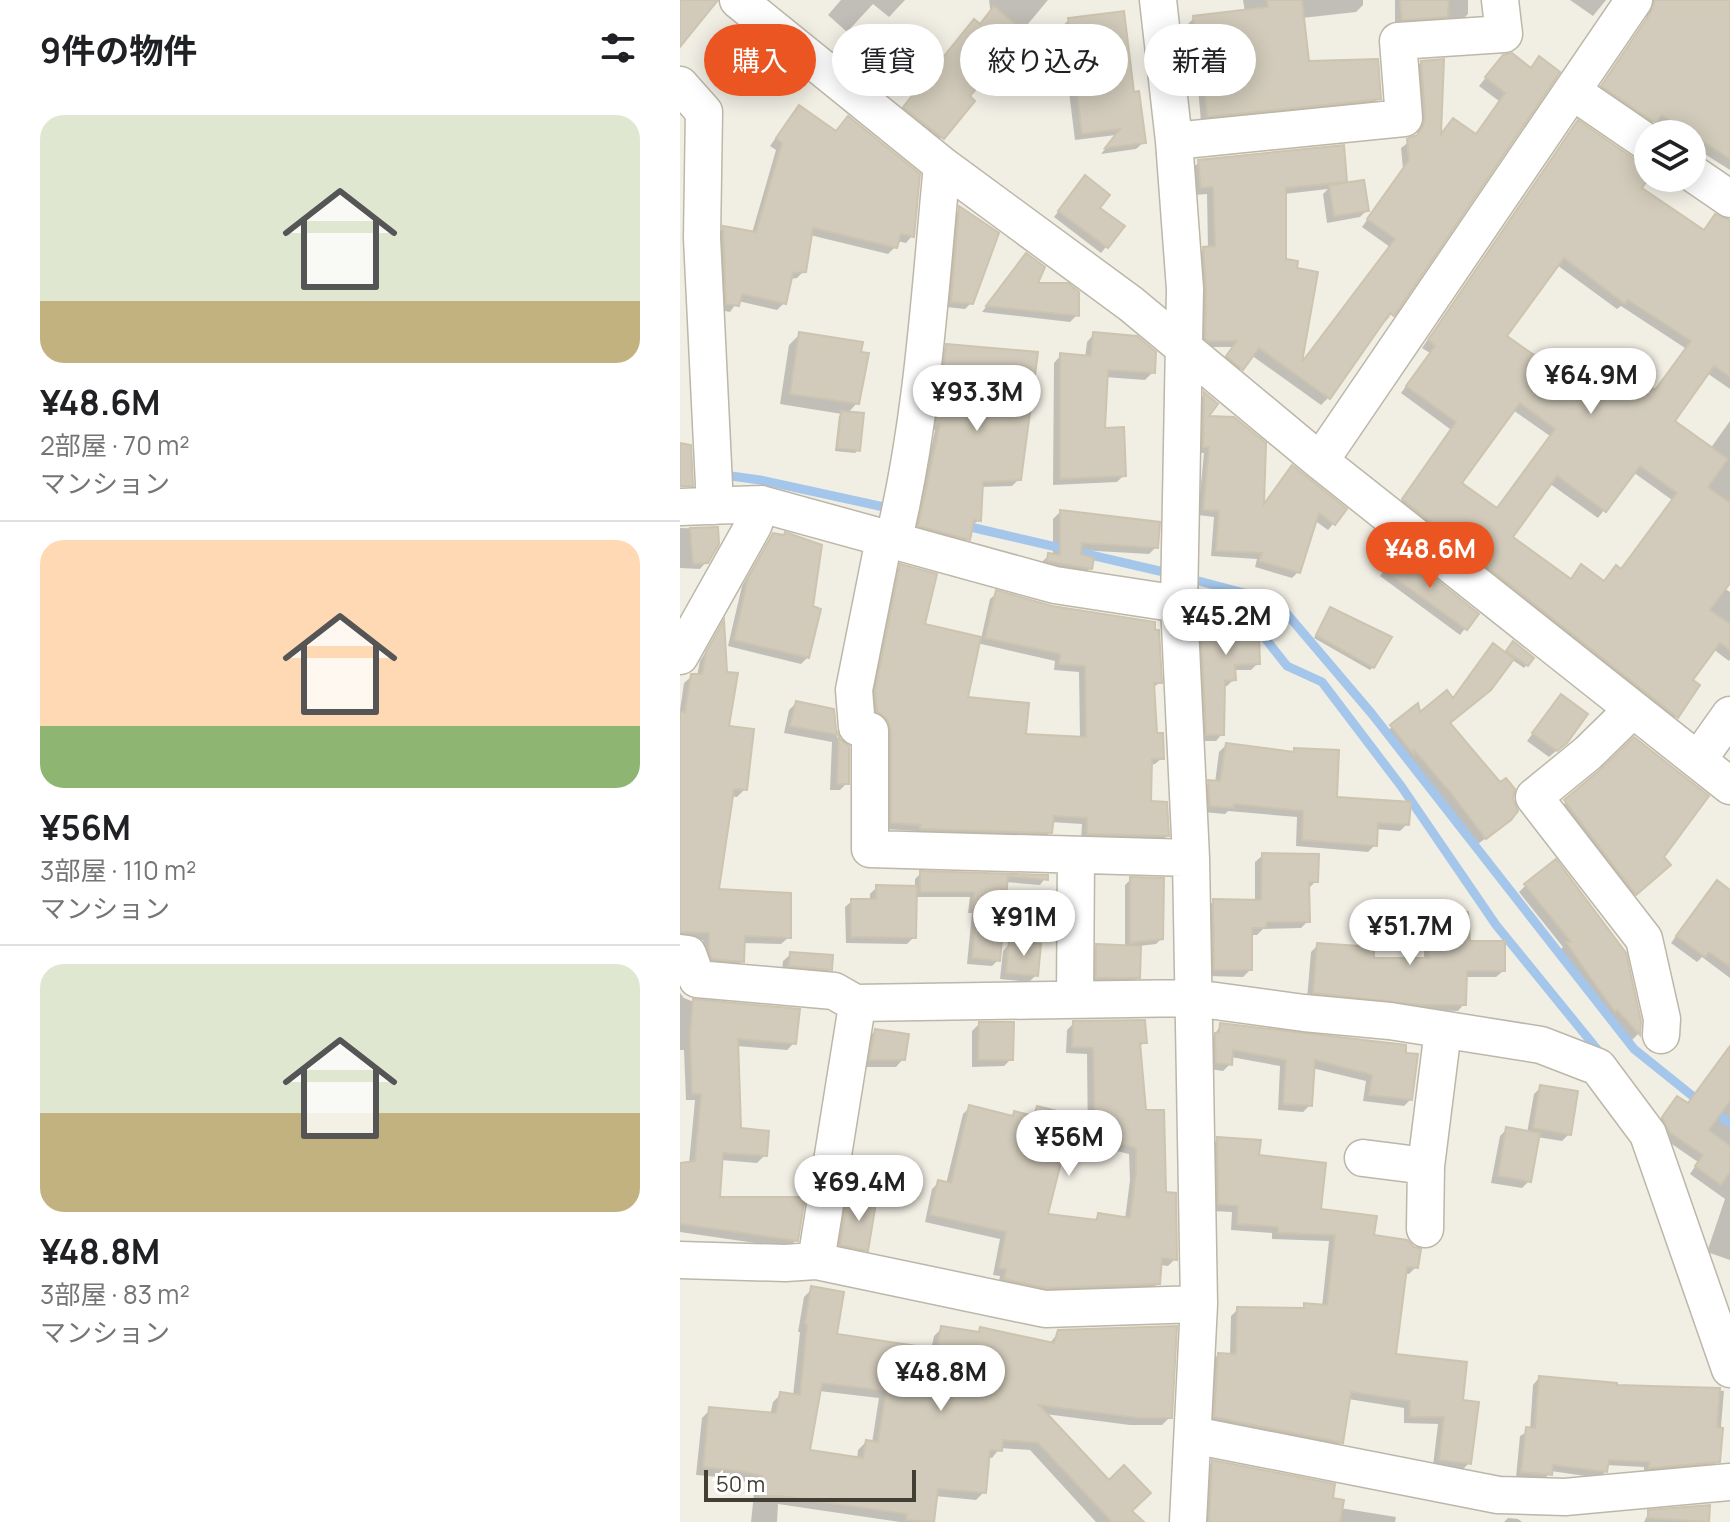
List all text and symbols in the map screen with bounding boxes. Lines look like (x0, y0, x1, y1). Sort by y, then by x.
chip: 購入 (704, 24, 816, 96)
chip: 賃貸 (832, 24, 944, 96)
chip: 絞り込み (960, 24, 1128, 96)
chip: 新着 (1144, 24, 1256, 96)
icon: filters (596, 26, 640, 70)
text: 9件の物件 (40, 27, 197, 73)
map controls (1634, 120, 1706, 192)
button: layers (1634, 120, 1706, 192)
icon: home (268, 167, 412, 311)
pin: ¥64.9M (1526, 348, 1656, 416)
text: ¥64.9M (1544, 356, 1638, 392)
pin: ¥93.3M (912, 365, 1042, 433)
text: ¥93.3M (931, 373, 1023, 409)
text: ¥48.6M (40, 379, 160, 425)
text: 2部屋 · 70 m² (40, 427, 190, 463)
text: マンション (40, 465, 170, 501)
pin: ¥48.6M (1365, 522, 1495, 590)
text: ¥48.6M (1384, 530, 1476, 566)
pin: ¥45.2M (1161, 589, 1291, 657)
icon: home (268, 592, 412, 736)
text: ¥45.2M (1181, 597, 1271, 633)
text: ¥56M (40, 804, 131, 850)
text: 3部屋 · 110 m² (40, 852, 196, 888)
text: マンション (40, 890, 170, 926)
pin: ¥91M (977, 890, 1071, 958)
text: ¥91M (991, 898, 1057, 934)
pin: ¥51.7M (1345, 899, 1475, 967)
text: ¥51.7M (1367, 907, 1453, 943)
icon: home (268, 1016, 412, 1160)
pin: ¥56M (1022, 1110, 1116, 1178)
text: ¥56M (1034, 1118, 1104, 1154)
pin: ¥69.4M (794, 1155, 924, 1223)
text: ¥69.4M (812, 1163, 906, 1199)
text: ¥48.8M (40, 1228, 160, 1274)
text: 3部屋 · 83 m² (40, 1276, 190, 1312)
text: マンション (40, 1314, 170, 1350)
pin: ¥48.8M (876, 1345, 1006, 1413)
text: ¥48.8M (895, 1353, 987, 1389)
scale bar (704, 1466, 916, 1502)
text: 50 m (716, 1469, 765, 1499)

